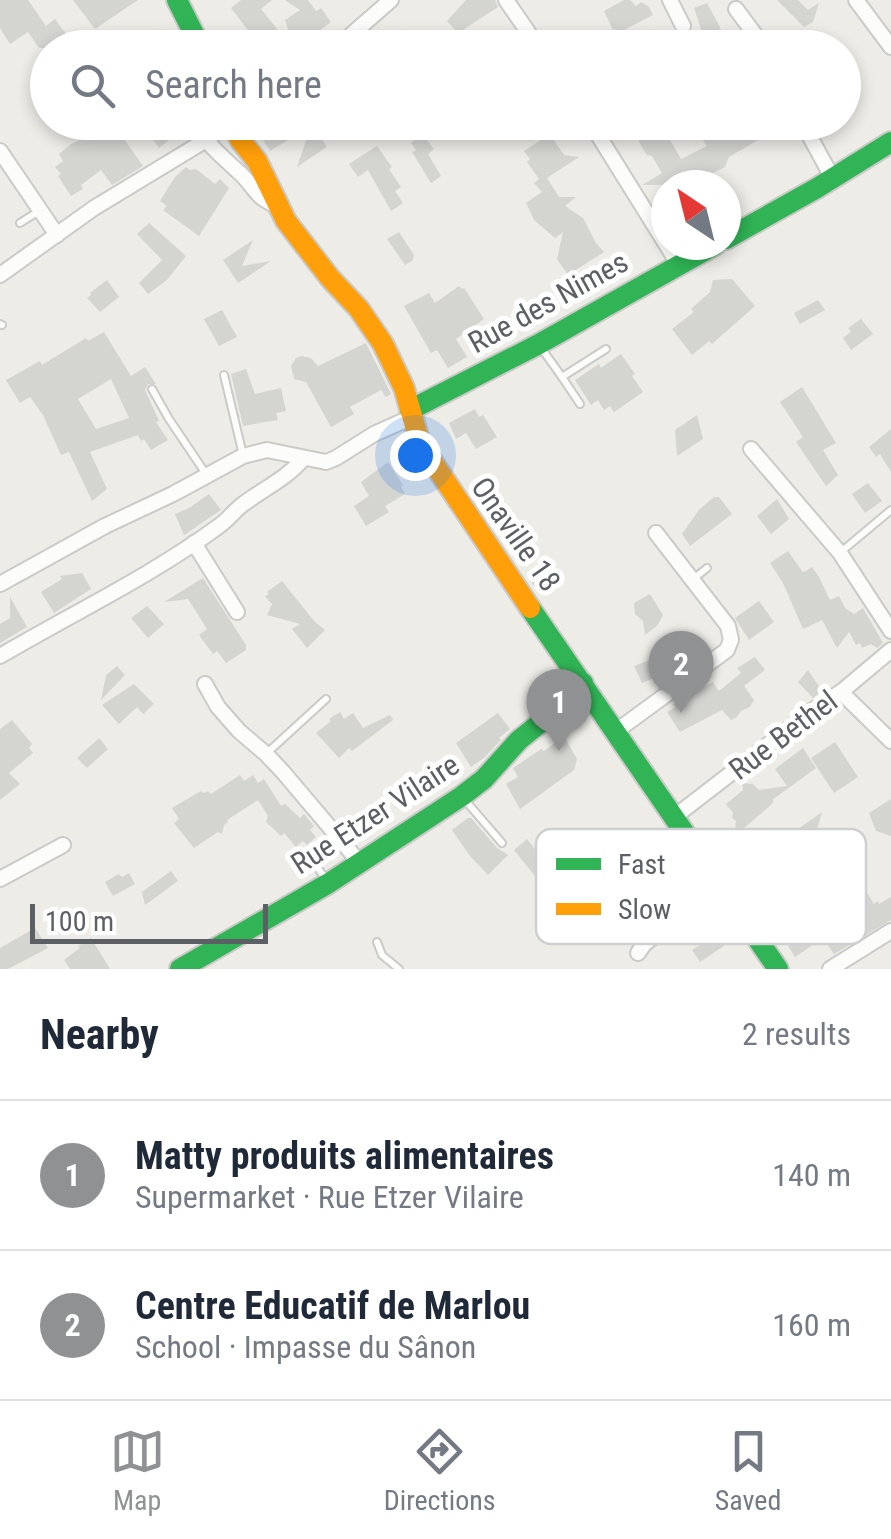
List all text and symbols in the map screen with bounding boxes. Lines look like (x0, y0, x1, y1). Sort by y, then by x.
search box (30, 30, 861, 140)
icon: search (65, 58, 120, 113)
text: Search here (145, 63, 322, 107)
north arrow (651, 170, 741, 260)
street label: Rue des Nimes (462, 244, 634, 360)
your location (390, 430, 441, 481)
street label: Onaville 18 (464, 470, 568, 598)
pin: 2 (648, 630, 714, 713)
pin: 1 (526, 668, 592, 751)
street label: Rue Bethel (722, 683, 844, 787)
street label: Rue Etzer Vilaire (285, 747, 465, 881)
legend (536, 829, 866, 944)
text: Fast (618, 848, 665, 881)
text: Slow (618, 893, 671, 926)
scale bar (30, 899, 268, 944)
text: 100 m (45, 905, 114, 938)
text: Nearby (40, 1010, 159, 1059)
text: 2 results (742, 1015, 851, 1053)
text: Matty produits alimentaires (135, 1134, 554, 1178)
text: 1 (64, 1156, 81, 1194)
text: 140 m (772, 1156, 851, 1194)
text: Supermarket · Rue Etzer Vilaire (135, 1178, 524, 1216)
text: Centre Educatif de Marlou (135, 1284, 530, 1328)
text: 2 (64, 1306, 81, 1344)
text: 160 m (772, 1306, 851, 1344)
text: School · Impasse du Sânon (135, 1328, 476, 1366)
tab: Map (110, 1424, 165, 1517)
tab: Directions (384, 1424, 496, 1517)
tab: Saved (715, 1424, 781, 1517)

